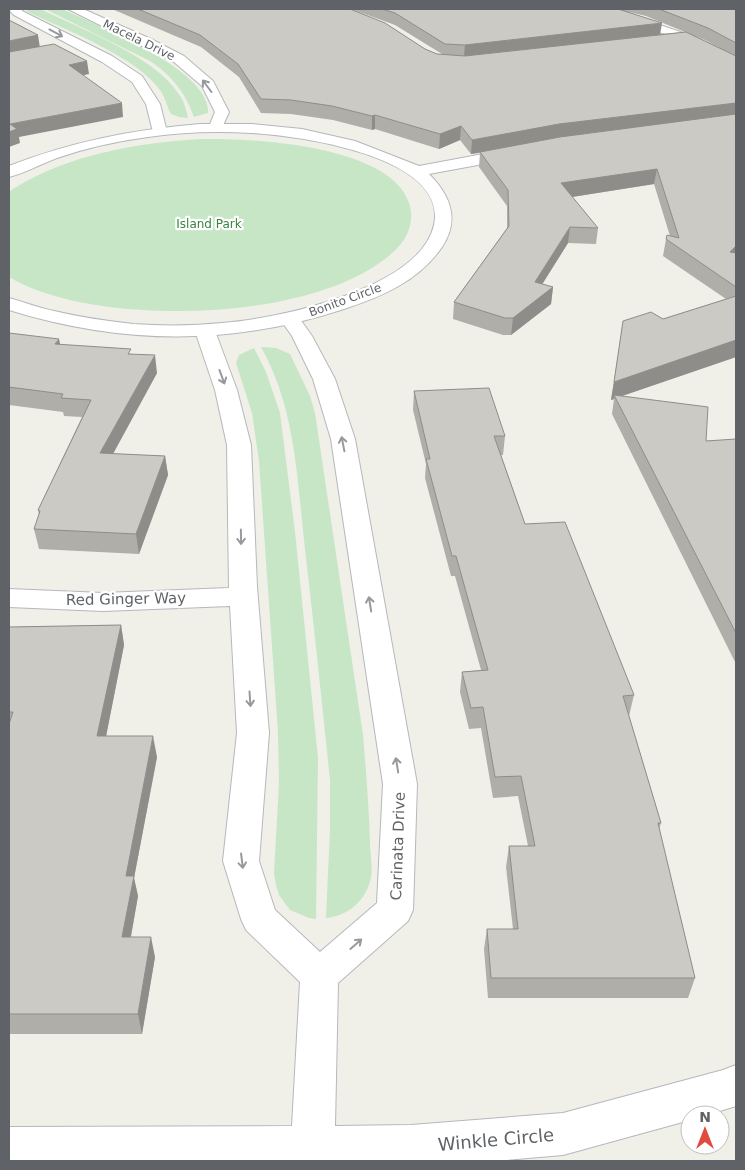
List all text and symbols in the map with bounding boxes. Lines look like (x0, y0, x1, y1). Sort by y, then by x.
street label: Macela Drive (101, 17, 177, 63)
one-way arrow (48, 28, 63, 38)
one-way arrow (202, 79, 213, 92)
park label: Island Park (176, 217, 242, 231)
street label: Bonito Circle (307, 280, 383, 320)
one-way arrow (218, 369, 227, 384)
one-way arrow (338, 436, 348, 452)
one-way arrow (237, 529, 246, 545)
street label: Red Ginger Way (66, 589, 186, 609)
one-way arrow (365, 597, 375, 613)
one-way arrow (246, 691, 255, 707)
one-way arrow (392, 757, 402, 773)
street label: Carinata Drive (387, 791, 409, 901)
one-way arrow (237, 853, 247, 869)
one-way arrow (350, 938, 363, 950)
north arrow (680, 1105, 730, 1155)
text: N (699, 1109, 711, 1125)
street label: Winkle Circle (437, 1124, 555, 1155)

